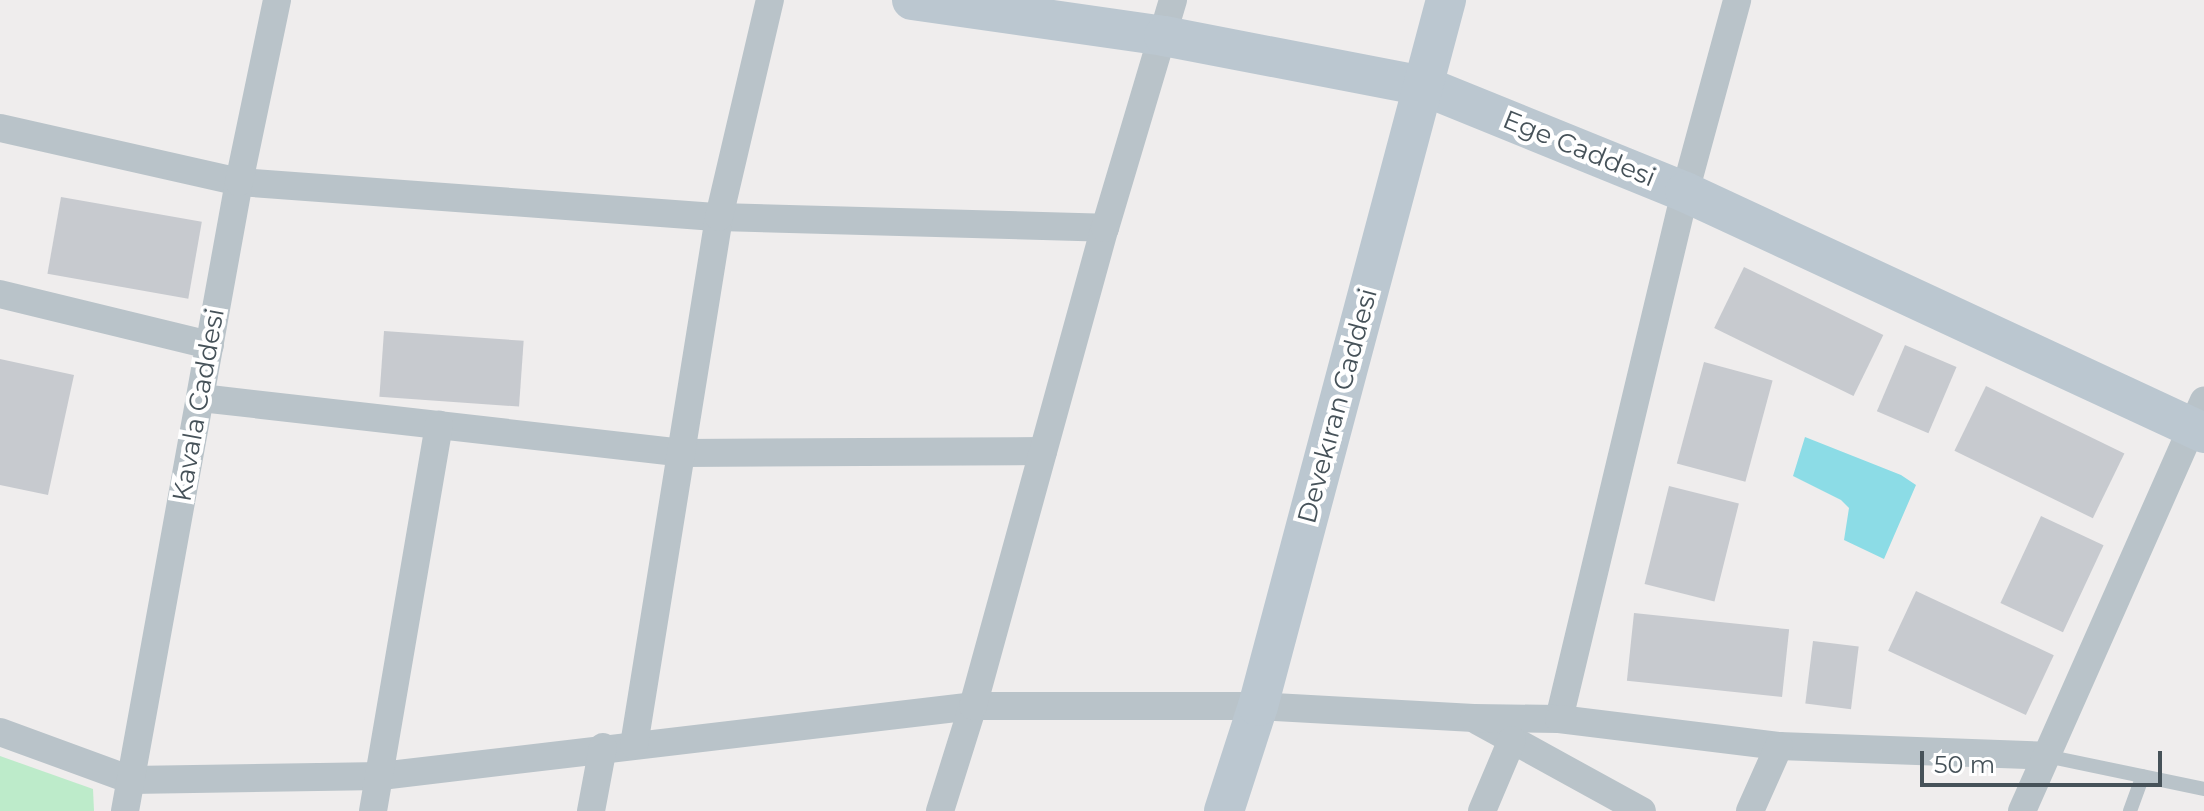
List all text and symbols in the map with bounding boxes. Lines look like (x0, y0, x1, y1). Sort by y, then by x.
street label: Ege Caddesi (1498, 104, 1660, 194)
street label: Devekıran Caddesi (1292, 285, 1384, 527)
street label: Kavala Caddesi (167, 306, 231, 504)
scale bar (1924, 735, 2166, 785)
text: 50 m (1934, 750, 1995, 779)

